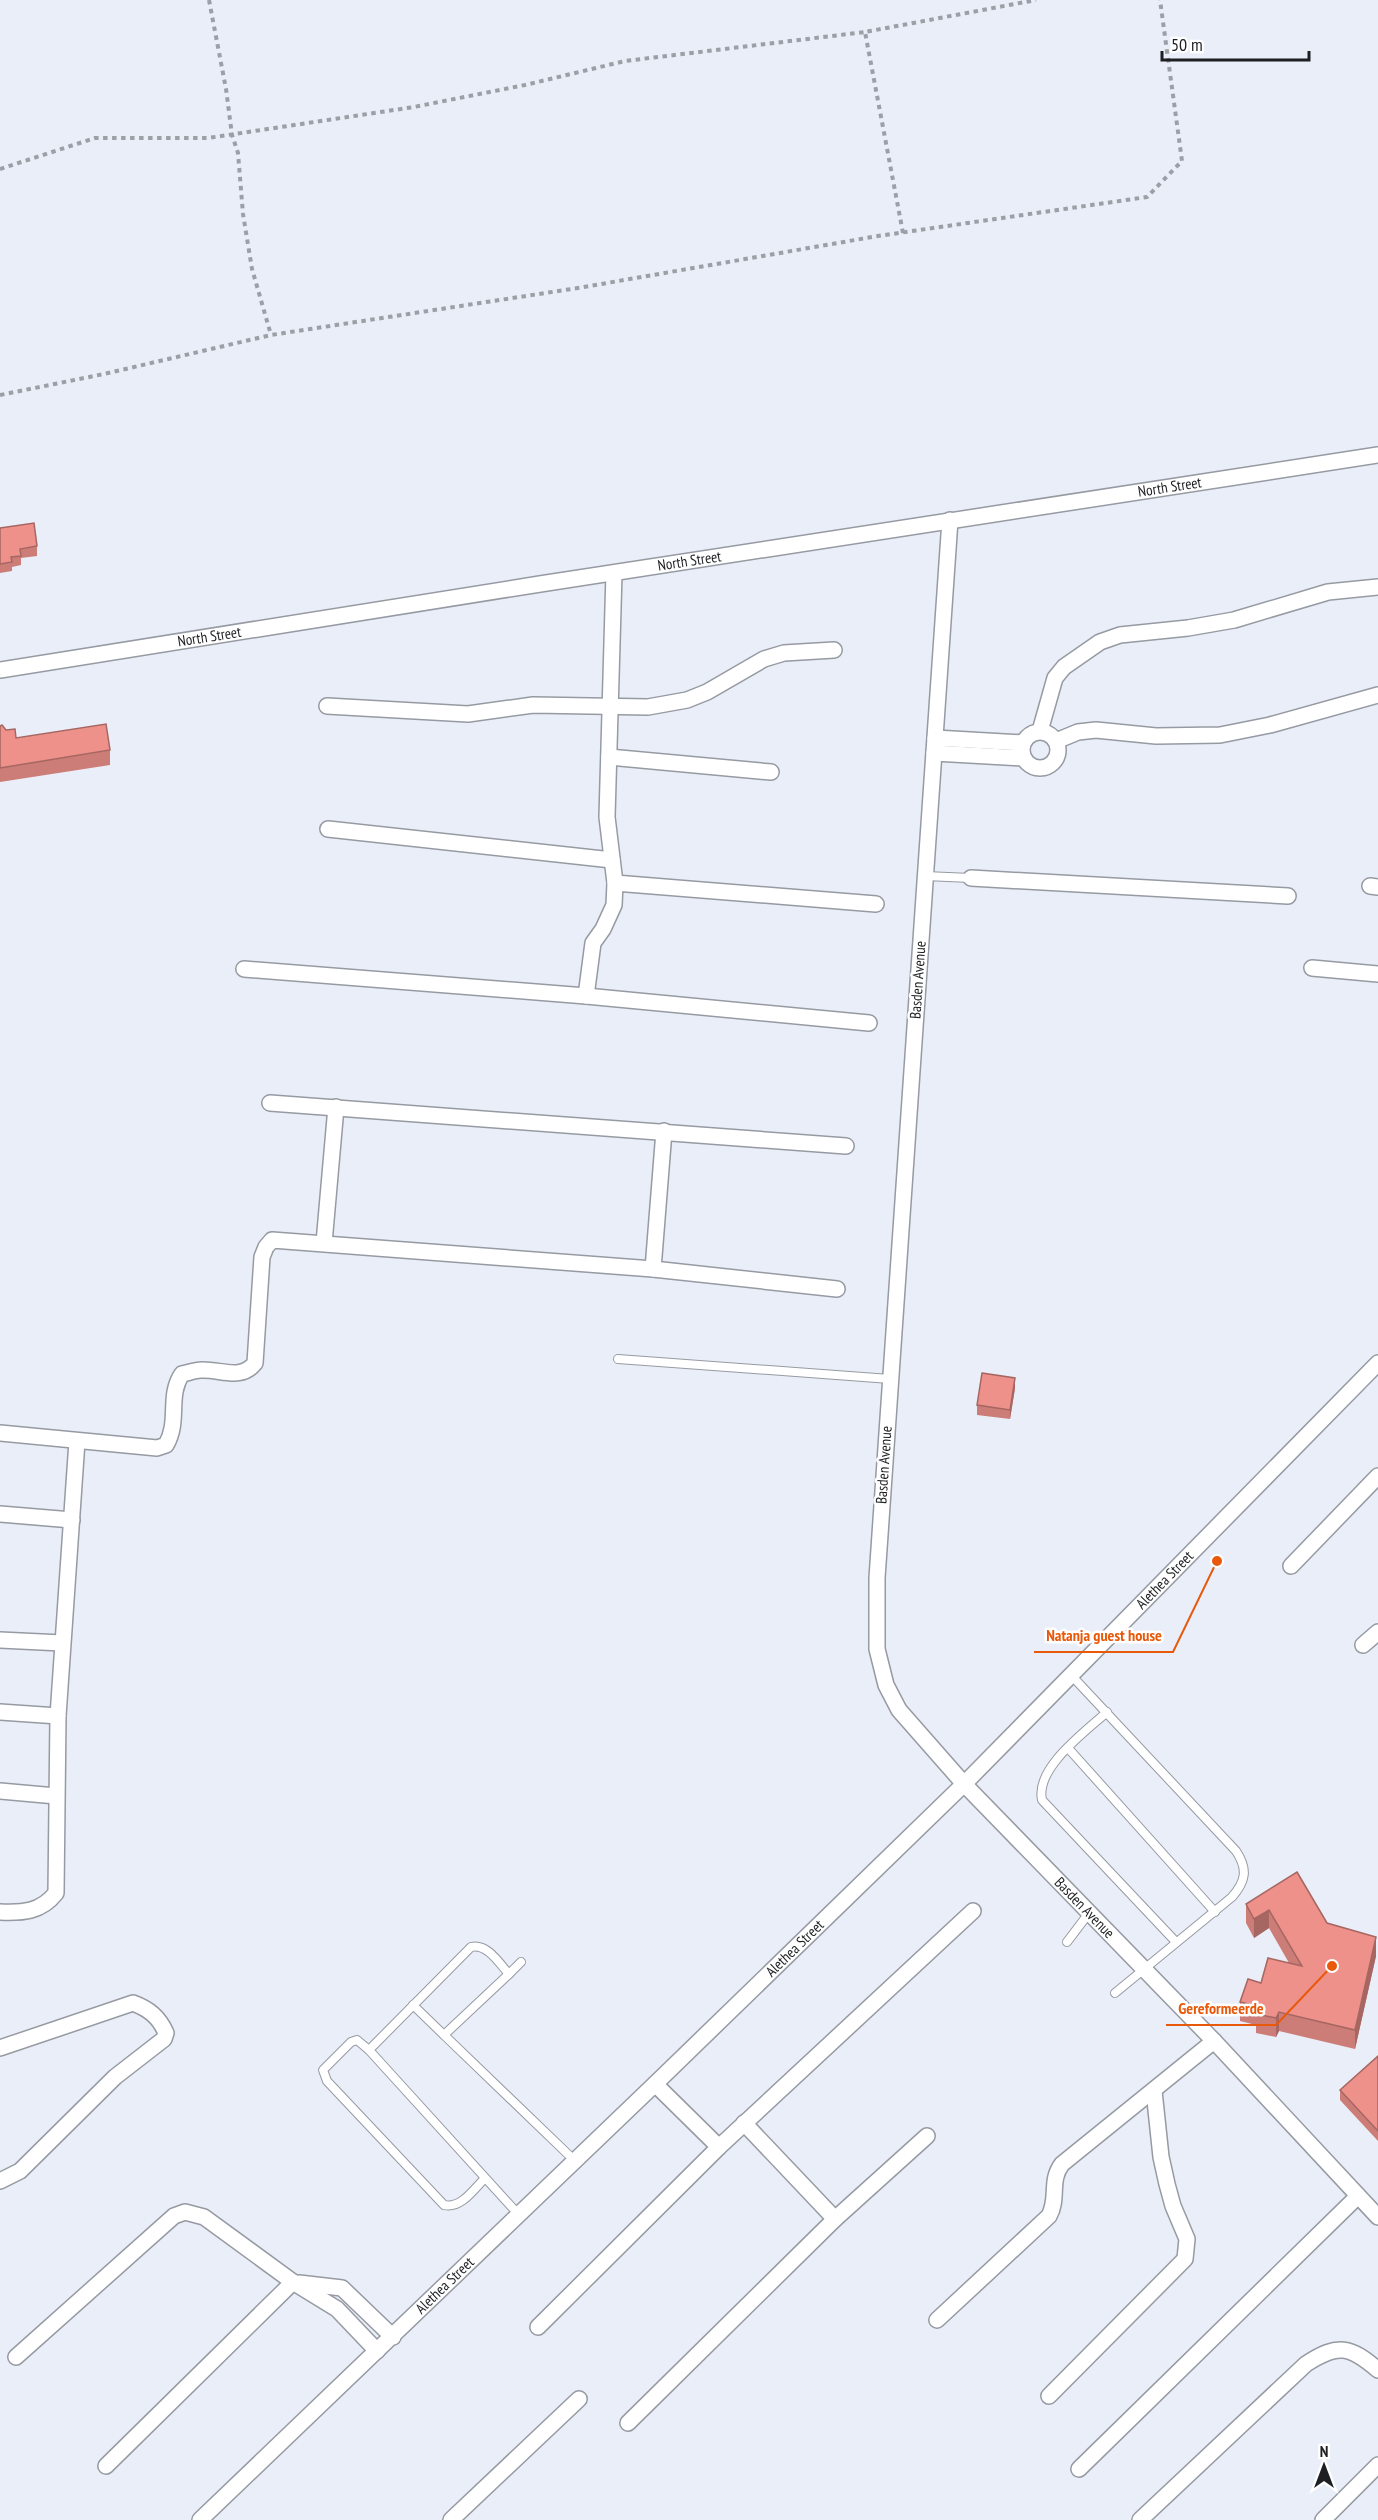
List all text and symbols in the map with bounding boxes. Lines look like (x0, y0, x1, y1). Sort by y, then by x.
scale bar (1162, 24, 1309, 62)
text: 50 m (1171, 33, 1203, 56)
street label: North Street (1137, 472, 1203, 501)
street label: North Street (656, 546, 722, 575)
street label: North Street (176, 622, 242, 651)
street label: Basden Avenue (905, 940, 930, 1020)
street label: Basden Avenue (871, 1425, 896, 1505)
street label: Alethea Street (1132, 1547, 1197, 1613)
callout: Natanja guest house (1034, 1618, 1173, 1652)
text: Natanja guest house (1046, 1625, 1162, 1645)
street label: Basden Avenue (1051, 1873, 1119, 1942)
street label: Alethea Street (761, 1915, 828, 1981)
callout: Gereformeerde (1166, 1991, 1276, 2025)
text: Gereformeerde (1178, 1998, 1264, 2018)
street label: Alethea Street (411, 2253, 478, 2318)
north arrow (1294, 2436, 1354, 2496)
text: N (1320, 2441, 1328, 2461)

